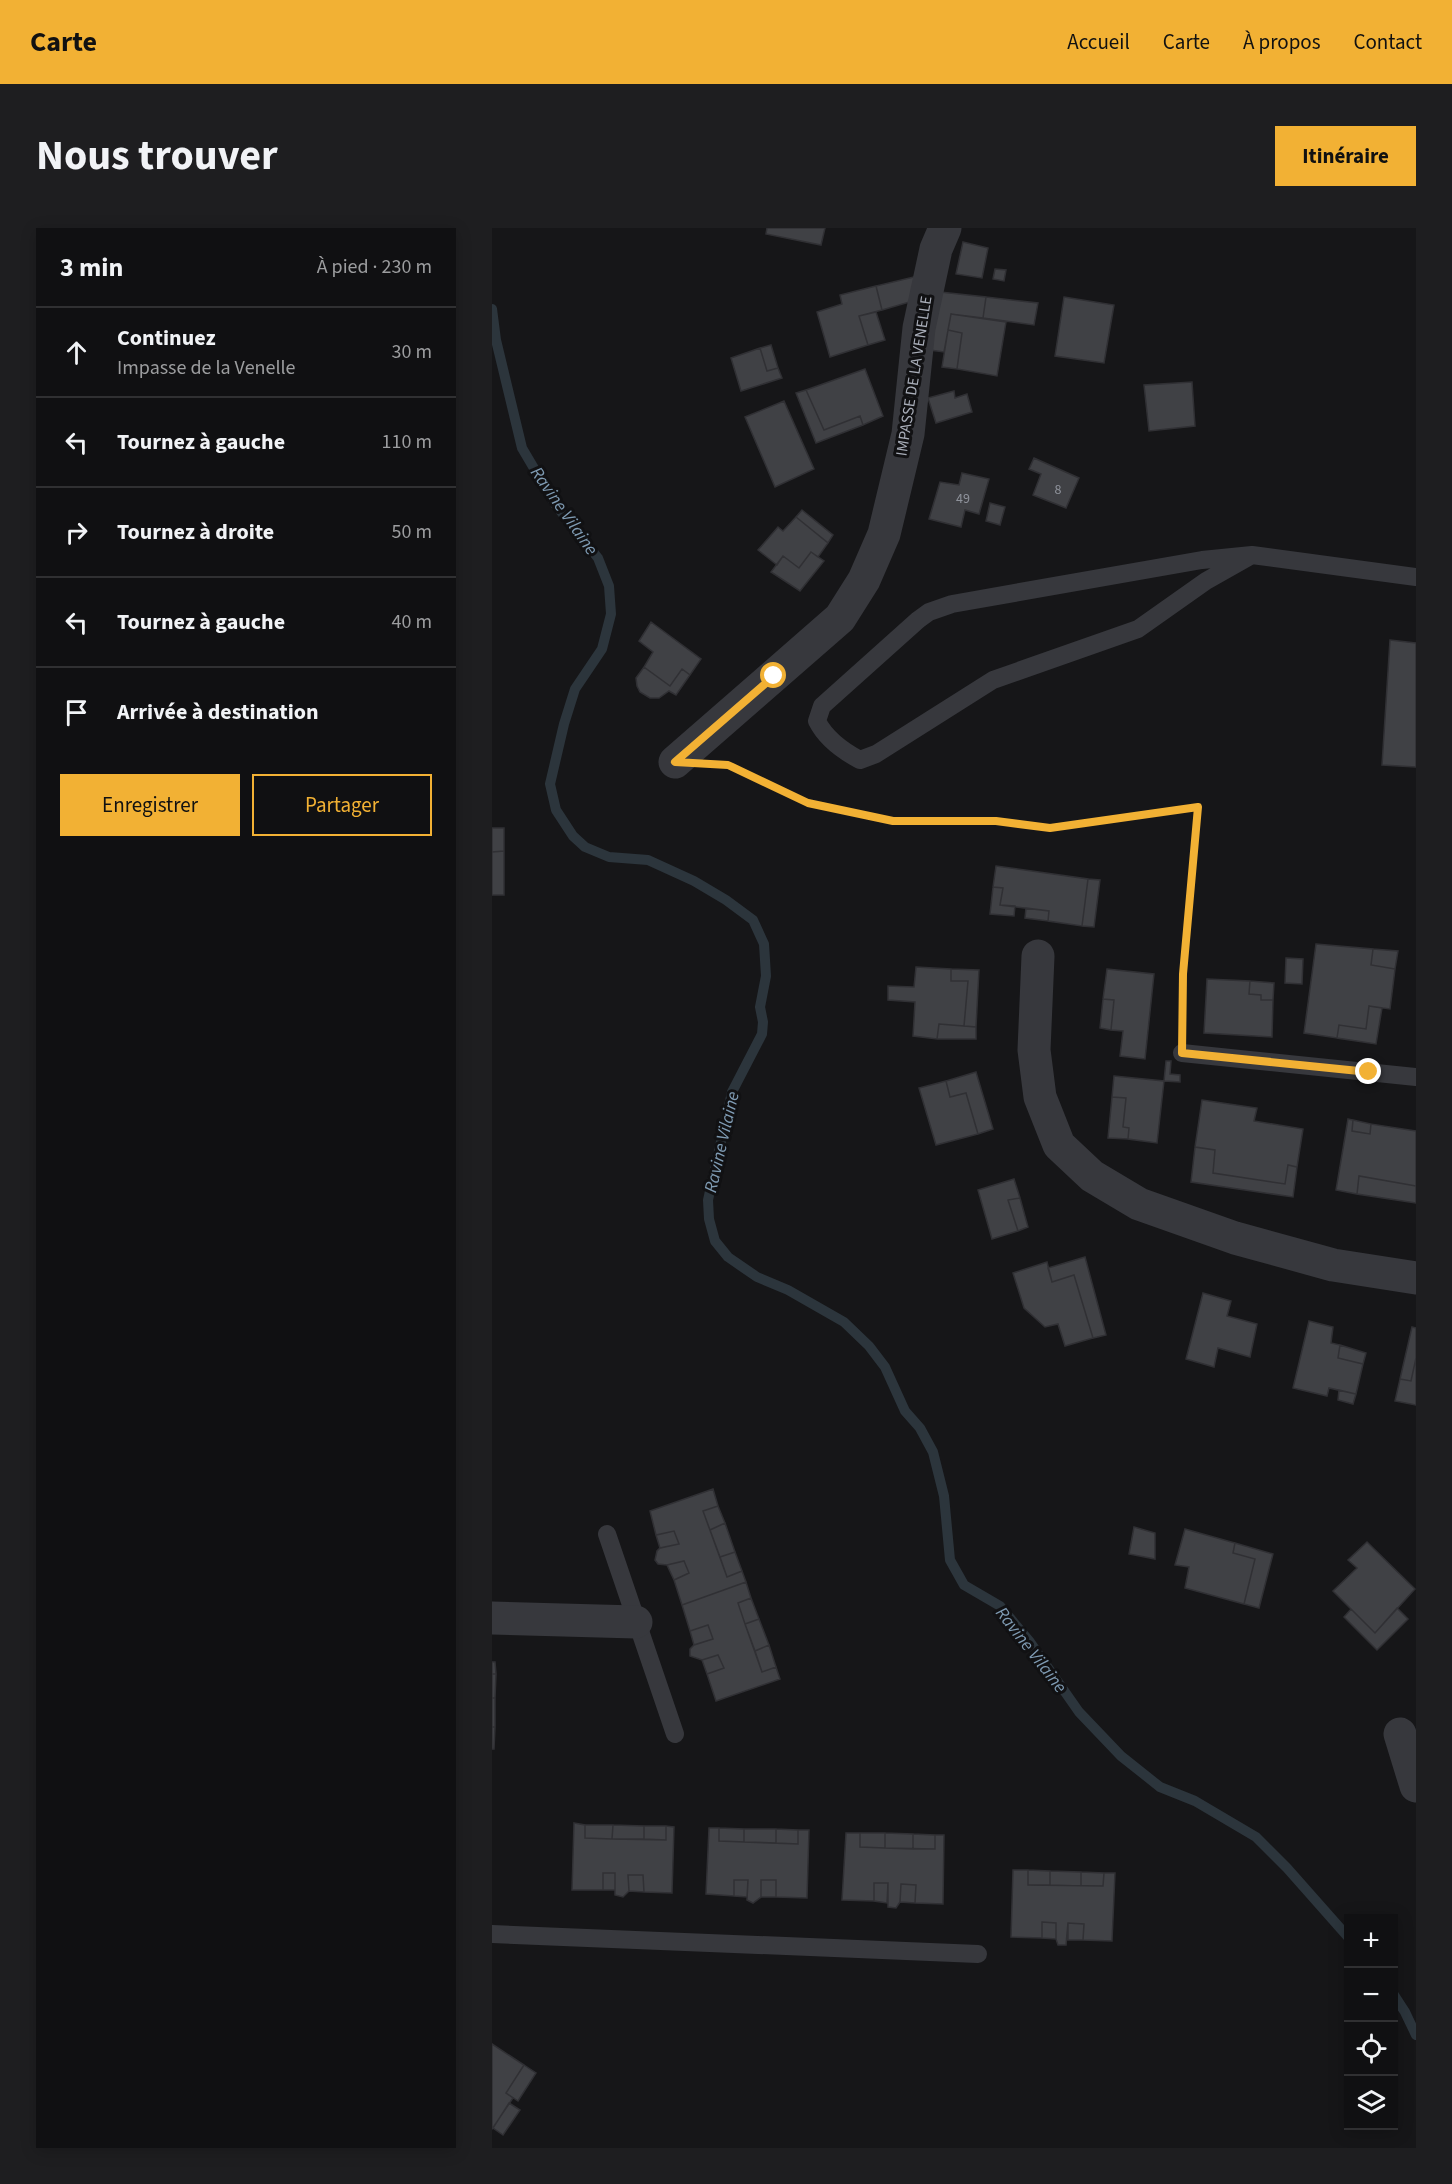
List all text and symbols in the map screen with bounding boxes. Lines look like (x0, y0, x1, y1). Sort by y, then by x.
text: Carte (30, 22, 97, 62)
text: Accueil (1067, 27, 1130, 57)
text: Carte (1163, 27, 1210, 57)
text: À propos (1243, 27, 1320, 57)
text: Contact (1353, 27, 1422, 57)
text: Nous trouver (36, 126, 278, 186)
button: Itinéraire (1275, 126, 1416, 186)
text: 3 min (60, 249, 123, 286)
text: À pied · 230 m (317, 253, 432, 281)
street label: IMPASSE DE LA VENELLE (890, 294, 938, 458)
text: Continuez (117, 322, 216, 354)
icon: ahead (60, 336, 93, 369)
text: 30 m (392, 338, 432, 366)
text: Impasse de la Venelle (117, 354, 296, 382)
icon: left (60, 426, 93, 459)
text: Tournez à gauche (117, 426, 285, 458)
text: 110 m (382, 428, 432, 456)
water label: Ravine Vilaine (524, 462, 604, 561)
house number: 8 (1055, 480, 1062, 500)
house number: 49 (956, 489, 970, 509)
icon: right (60, 516, 93, 549)
text: Tournez à droite (117, 516, 274, 548)
text: 50 m (392, 518, 432, 546)
icon: left (60, 606, 93, 639)
text: Tournez à gauche (117, 606, 285, 638)
text: 40 m (392, 608, 432, 636)
route start (760, 662, 786, 688)
icon: arrive (60, 696, 93, 729)
text: Arrivée à destination (117, 696, 319, 728)
button: Enregistrer (60, 774, 240, 836)
button: Partager (252, 774, 432, 836)
route end (1355, 1058, 1381, 1084)
water label: Ravine Vilaine (698, 1089, 746, 1195)
water label: Ravine Vilaine (989, 1602, 1073, 1699)
map controls (1344, 1914, 1398, 2130)
button: + (1344, 1914, 1398, 1968)
button: − (1344, 1968, 1398, 2022)
button: locate (1344, 2022, 1398, 2076)
button: layers (1344, 2076, 1398, 2130)

